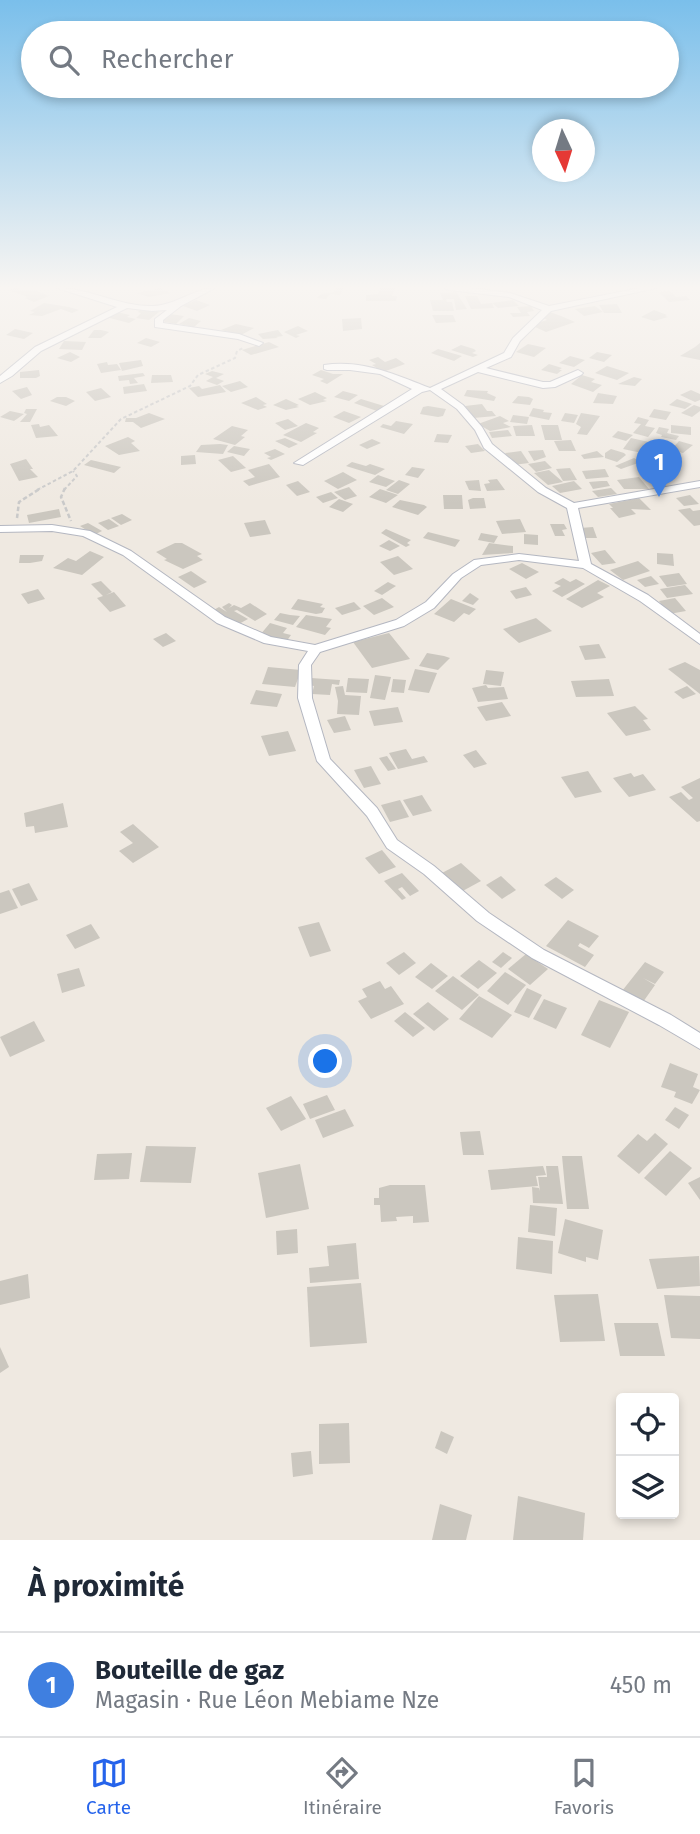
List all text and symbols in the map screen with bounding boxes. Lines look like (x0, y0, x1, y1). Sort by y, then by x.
search box (21, 21, 679, 98)
icon: search (45, 41, 83, 79)
text: Rechercher (101, 44, 233, 75)
north arrow (532, 119, 595, 182)
pin: 1 (636, 439, 682, 497)
your location (308, 1044, 342, 1078)
map controls (616, 1393, 679, 1519)
button: locate (616, 1393, 679, 1456)
button: layers (616, 1456, 679, 1519)
text: À proximité (28, 1568, 184, 1604)
text: Bouteille de gaz (95, 1655, 284, 1686)
text: 1 (46, 1671, 56, 1699)
text: 450 m (610, 1671, 672, 1699)
text: Magasin · Rue Léon Mebiame Nze (95, 1686, 439, 1714)
tab: Carte (86, 1754, 131, 1819)
tab: Itinéraire (303, 1754, 382, 1819)
tab: Favoris (554, 1754, 614, 1819)

